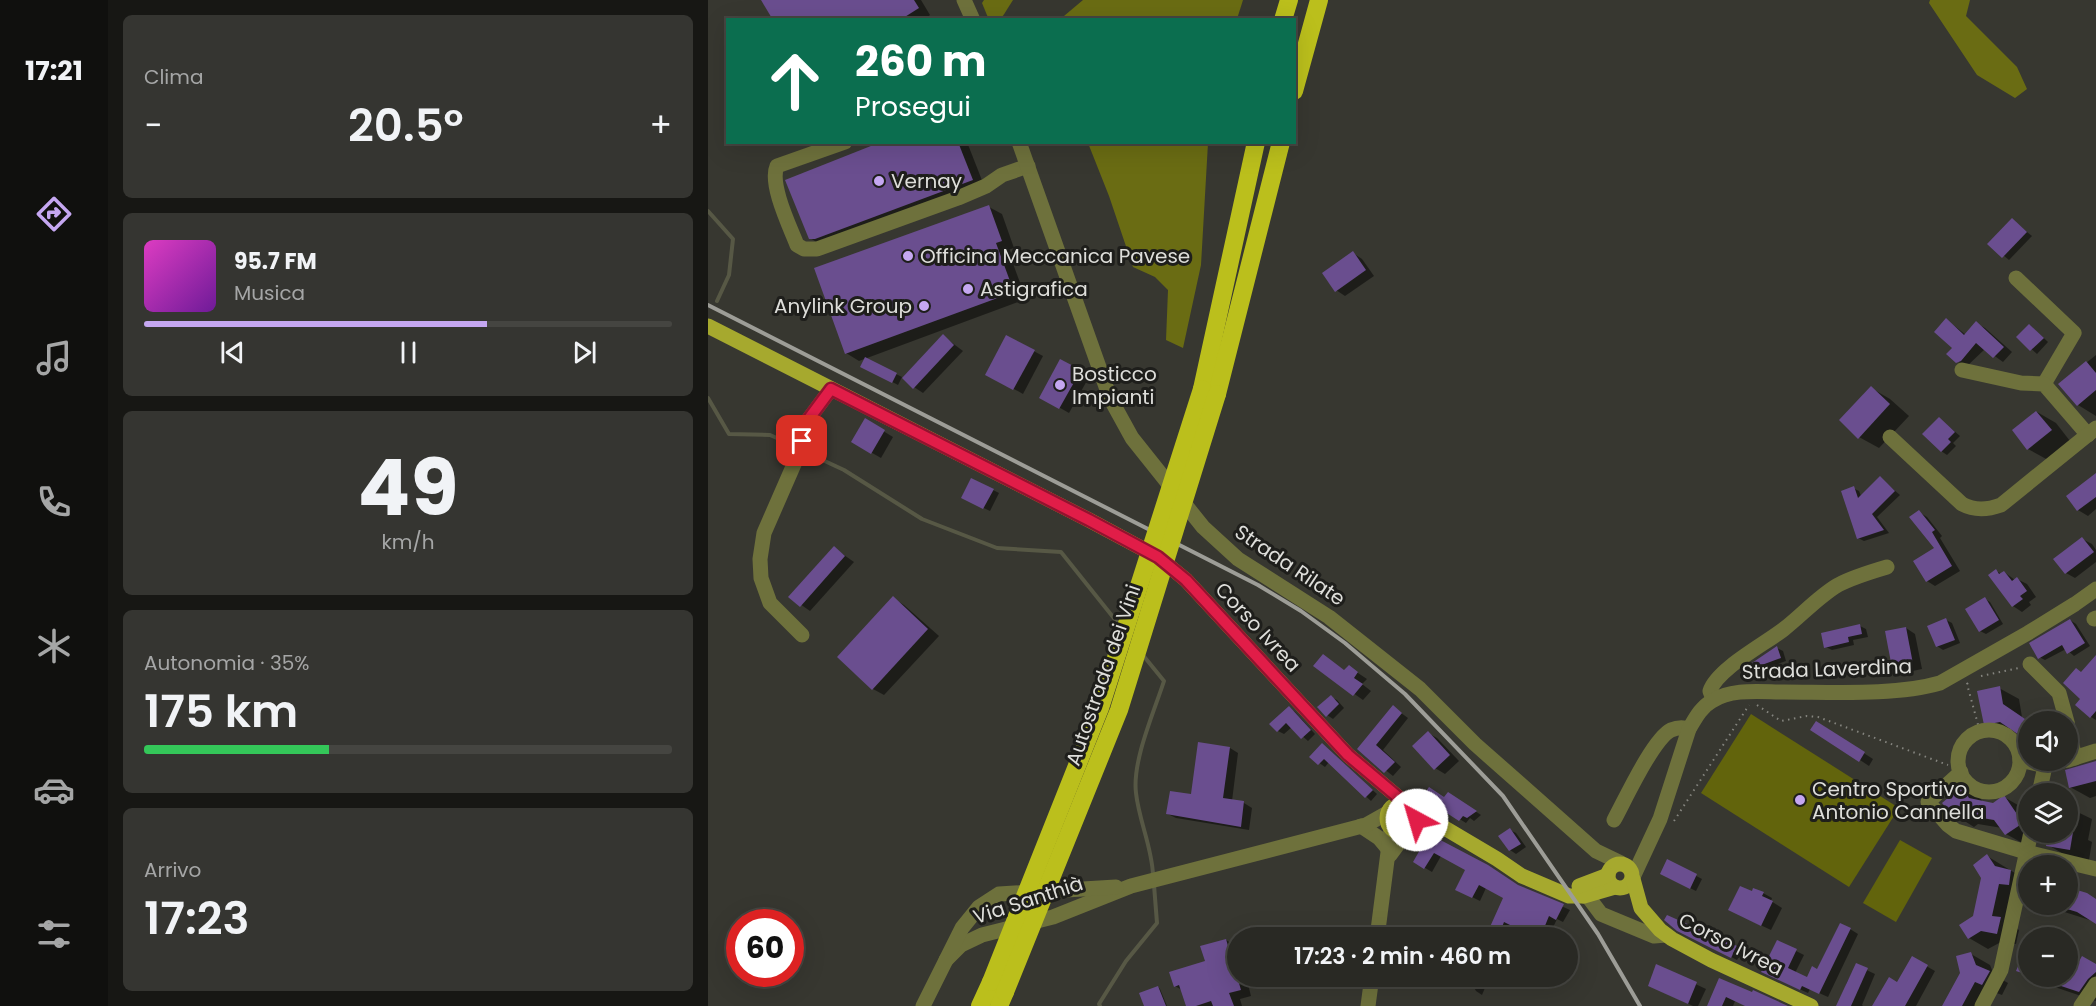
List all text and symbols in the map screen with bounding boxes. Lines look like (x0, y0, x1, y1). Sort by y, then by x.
text: 260 m (855, 32, 987, 91)
icon: ahead (756, 42, 834, 120)
text: 17:21 (25, 52, 83, 89)
text: Clima (144, 63, 203, 91)
text: Prosegui (855, 88, 971, 125)
text: 20.5° (348, 94, 464, 157)
text: − (144, 102, 162, 149)
text: + (649, 102, 672, 149)
place label: Vernay (891, 167, 962, 195)
marker: Vernay (872, 174, 886, 188)
icon: directions (33, 193, 75, 235)
place label: Officina Meccanica Pavese (920, 242, 1190, 270)
text: 95.7 FM (234, 246, 317, 277)
marker: Officina Meccanica Pavese (901, 249, 915, 263)
place label: Astigrafica (980, 275, 1088, 303)
text: Musica (234, 279, 305, 307)
marker: Astigrafica (961, 282, 975, 296)
place label: Anylink Group (774, 292, 912, 320)
marker: Anylink Group (917, 299, 931, 313)
icon: previous (216, 336, 249, 369)
icon: pause (392, 336, 425, 369)
icon: next (568, 336, 601, 369)
icon: music (33, 337, 75, 379)
place label: Bosticco Impianti (1072, 360, 1157, 411)
marker: Bosticco Impianti (1053, 378, 1067, 392)
pin (776, 415, 827, 466)
icon: arrive (785, 424, 818, 457)
text: 49 (358, 433, 458, 542)
icon: phone (33, 481, 75, 523)
street label: Strada Rilate (1229, 518, 1351, 612)
text: km/h (381, 528, 435, 556)
street label: Corso Ivrea (1209, 576, 1307, 678)
street label: Autostrada dei Vini (1059, 581, 1147, 769)
icon: climate (33, 625, 75, 667)
text: Autonomia · 35% (144, 649, 309, 677)
street label: Strada Laverdina (1741, 652, 1913, 686)
text: 175 km (144, 680, 298, 743)
map controls (2018, 711, 2078, 987)
button: sound (2018, 711, 2078, 771)
icon: car (33, 769, 75, 811)
place label: Centro Sportivo Antonio Cannella (1812, 775, 1985, 826)
button: layers (2018, 783, 2078, 843)
position arrow (1385, 788, 1449, 852)
marker: Centro Sportivo Antonio Cannella (1793, 793, 1807, 807)
button: + (2018, 855, 2078, 915)
text: Arrivo (144, 856, 201, 884)
street label: Via Santhià (970, 869, 1086, 931)
text: 17:23 (144, 887, 250, 950)
street label: Corso Ivrea (1674, 906, 1788, 982)
speed limit sign: 60 (726, 909, 804, 987)
icon: filters (33, 913, 75, 955)
button: − (2018, 927, 2078, 987)
text: 17:23 · 2 min · 460 m (1294, 941, 1511, 972)

